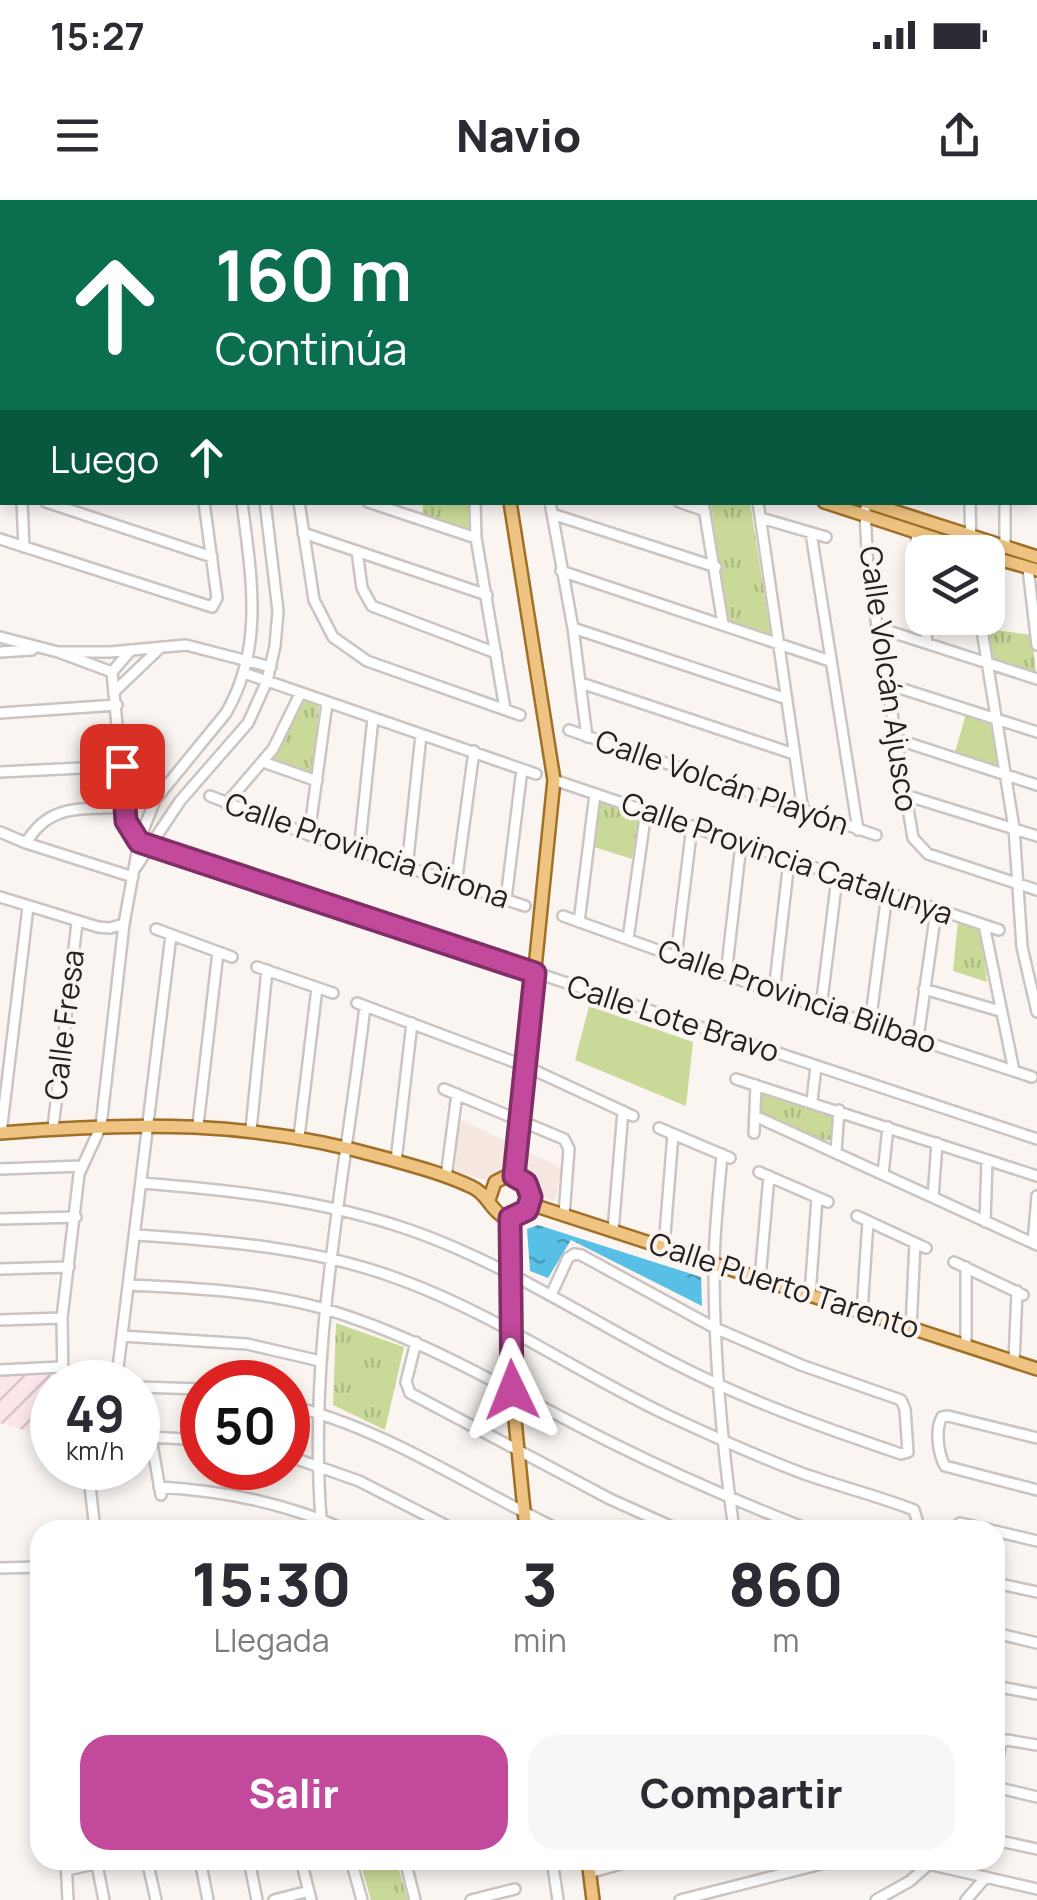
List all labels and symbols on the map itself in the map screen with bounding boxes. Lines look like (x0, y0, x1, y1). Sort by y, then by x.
street label: Calle Volcán Ajusco (851, 543, 928, 814)
street label: Calle Volcán Playón (590, 719, 855, 844)
pin (80, 724, 165, 809)
street label: Calle Provincia Girona (220, 782, 515, 917)
street label: Calle Provincia Catalunya (616, 782, 959, 934)
street label: Calle Provincia Bilbao (653, 929, 942, 1062)
street label: Calle Fresa (34, 947, 93, 1102)
street label: Calle Lote Bravo (562, 964, 785, 1071)
street label: Calle Puerto Tarento (644, 1221, 925, 1348)
position arrow (460, 1338, 564, 1442)
speed limit sign: 50 (180, 1360, 310, 1490)

